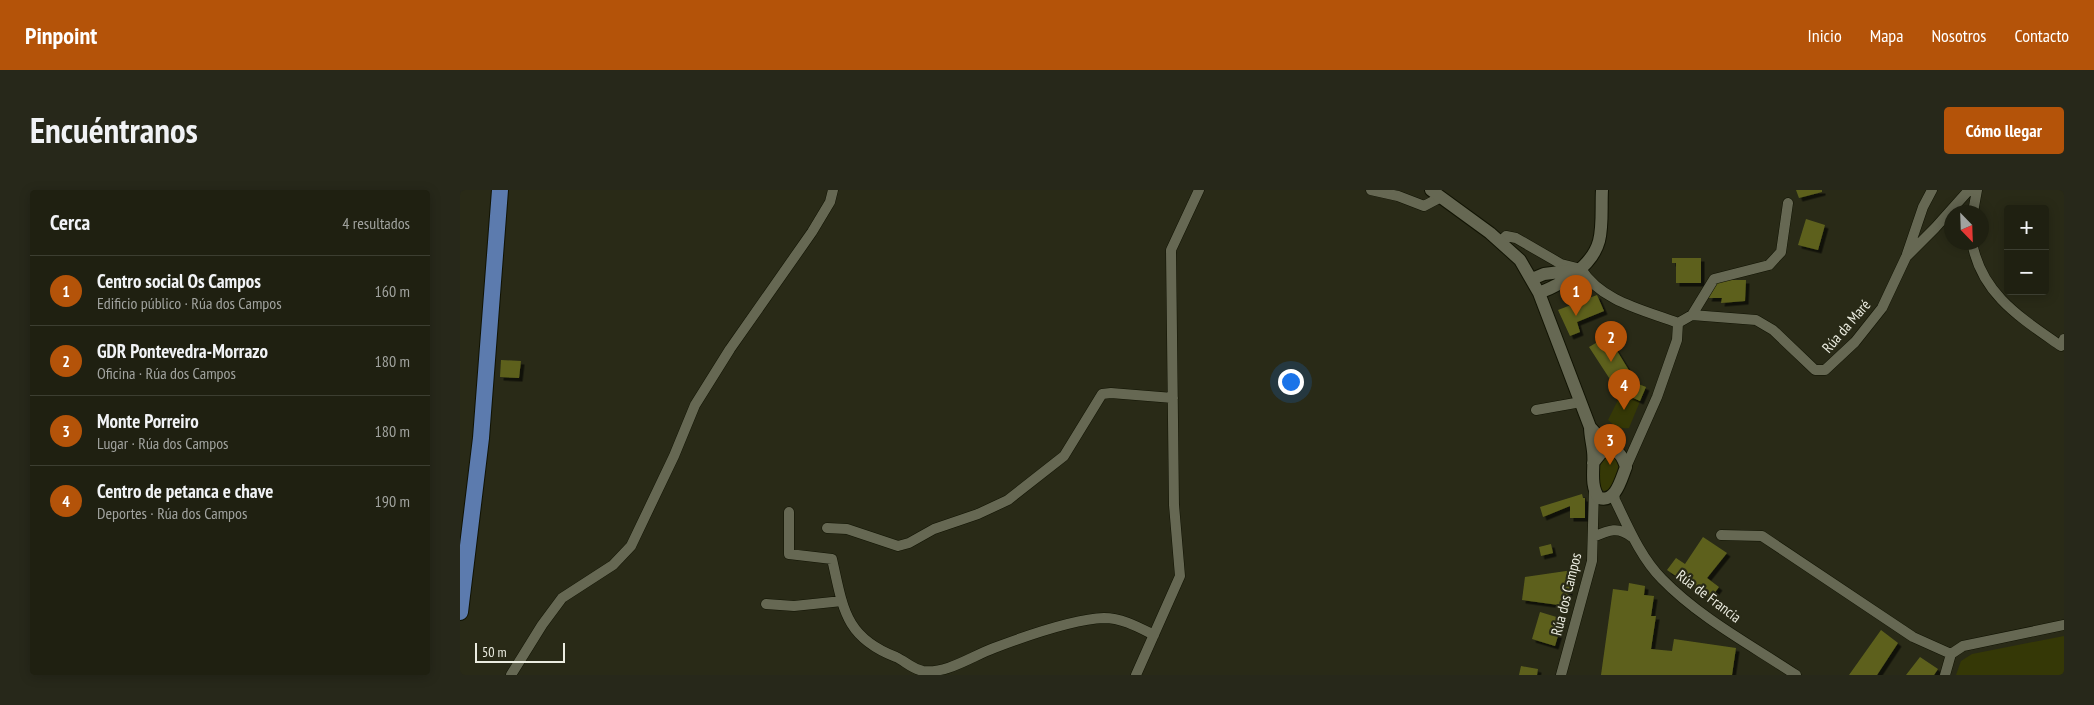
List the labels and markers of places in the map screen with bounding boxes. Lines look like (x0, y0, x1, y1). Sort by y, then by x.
pin: 1 (1560, 275, 1592, 316)
pin: 2 (1595, 321, 1627, 362)
pin: 4 (1608, 369, 1640, 410)
pin: 3 (1594, 424, 1626, 465)

